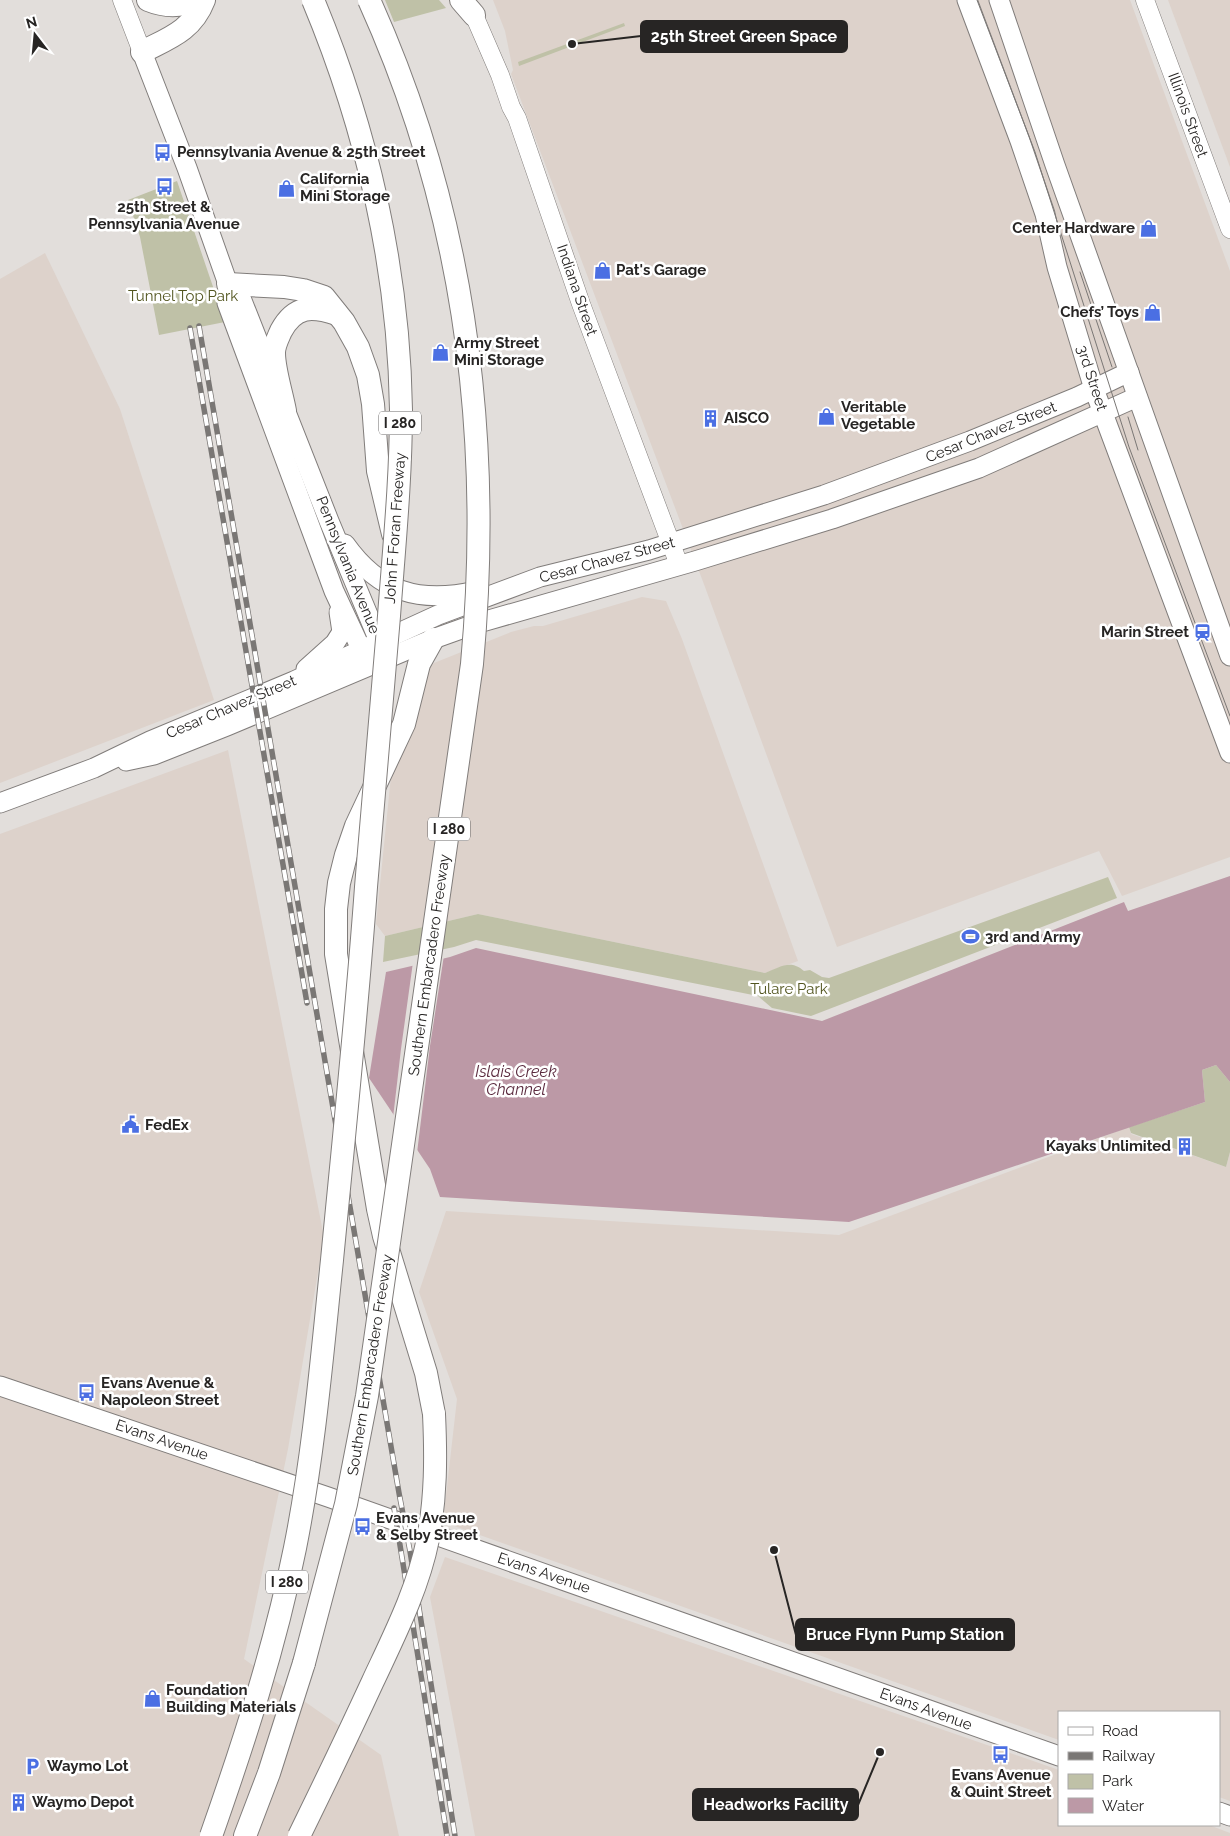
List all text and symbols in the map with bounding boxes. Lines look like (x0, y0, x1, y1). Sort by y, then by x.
north arrow (10, 10, 60, 60)
text: N (24, 13, 39, 32)
callout: 25th Street Green Space (641, 21, 847, 52)
text: 25th Street Green Space (651, 27, 838, 46)
street label: Illinois Street (1164, 70, 1212, 160)
bus stop icon: Pennsylvania Avenue & 25th Street (153, 142, 173, 162)
place label: Pennsylvania Avenue & 25th Street (177, 143, 426, 161)
place label: California Mini Storage (300, 170, 390, 205)
bus stop icon: 25th Street & Pennsylvania Avenue (154, 176, 174, 196)
shop icon: California Mini Storage (276, 178, 296, 198)
place label: 25th Street & Pennsylvania Avenue (88, 198, 240, 233)
shop icon: Center Hardware (1139, 218, 1159, 238)
place label: Center Hardware (1012, 219, 1135, 237)
street label: Indiana Street (553, 242, 601, 338)
shop icon: Pat's Garage (592, 260, 612, 280)
place label: Pat's Garage (616, 261, 706, 279)
park label: Tunnel Top Park (128, 287, 238, 305)
shop icon: Chefs’ Toys (1143, 302, 1163, 322)
place label: Chefs’ Toys (1060, 303, 1139, 321)
place label: Army Street Mini Storage (454, 334, 544, 369)
shop icon: Army Street Mini Storage (430, 342, 450, 362)
street label: 3rd Street (1073, 343, 1111, 413)
place label: Veritable Vegetable (841, 398, 915, 433)
street label: Cesar Chavez Street (923, 398, 1059, 466)
shop icon: Veritable Vegetable (817, 406, 837, 426)
building icon: AISCO (700, 408, 720, 428)
place label: AISCO (724, 409, 769, 427)
road number: I 280 (379, 412, 421, 434)
street label: John F Foran Freeway (381, 452, 409, 604)
street label: Pennsylvania Avenue (312, 494, 384, 637)
street label: Cesar Chavez Street (537, 533, 677, 587)
station icon: Marin Street (1193, 622, 1213, 642)
place label: Marin Street (1101, 623, 1189, 641)
street label: Cesar Chavez Street (163, 671, 299, 743)
road number: I 280 (428, 818, 470, 841)
street label: Southern Embarcadero Freeway (405, 853, 453, 1077)
sports icon: 3rd and Army (961, 927, 981, 947)
place label: 3rd and Army (985, 928, 1082, 946)
park label: Tulare Park (750, 980, 828, 998)
water label: Islais Creek Channel (475, 1062, 557, 1099)
public building icon: FedEx (121, 1115, 141, 1135)
place label: FedEx (145, 1116, 189, 1134)
building icon: Kayaks Unlimited (1175, 1136, 1195, 1156)
place label: Kayaks Unlimited (1046, 1137, 1171, 1155)
street label: Southern Embarcadero Freeway (344, 1253, 396, 1477)
place label: Evans Avenue & Napoleon Street (101, 1374, 219, 1409)
bus stop icon: Evans Avenue & Napoleon Street (77, 1382, 97, 1402)
street label: Evans Avenue (113, 1416, 211, 1464)
place label: Evans Avenue & Selby Street (376, 1509, 478, 1544)
bus stop icon: Evans Avenue & Selby Street (352, 1517, 372, 1537)
street label: Evans Avenue (495, 1549, 593, 1597)
road number: I 280 (266, 1570, 308, 1594)
callout: Bruce Flynn Pump Station (796, 1619, 1014, 1650)
text: Bruce Flynn Pump Station (806, 1625, 1004, 1644)
place label: Foundation Building Materials (166, 1681, 296, 1716)
street label: Evans Avenue (877, 1684, 975, 1734)
shop icon: Foundation Building Materials (142, 1689, 162, 1709)
legend (1058, 1711, 1220, 1826)
text: Road (1102, 1722, 1138, 1740)
bus stop icon: Evans Avenue & Quint Street (991, 1744, 1011, 1764)
text: Railway (1102, 1747, 1155, 1765)
parking icon: Waymo Lot (23, 1756, 43, 1776)
place label: Waymo Lot (47, 1757, 129, 1775)
place label: Evans Avenue & Quint Street (950, 1766, 1052, 1801)
text: Park (1102, 1772, 1133, 1790)
callout: Headworks Facility (693, 1789, 858, 1820)
building icon: Waymo Depot (8, 1792, 28, 1812)
place label: Waymo Depot (32, 1793, 134, 1811)
text: Headworks Facility (703, 1795, 849, 1814)
text: Water (1102, 1797, 1145, 1815)

